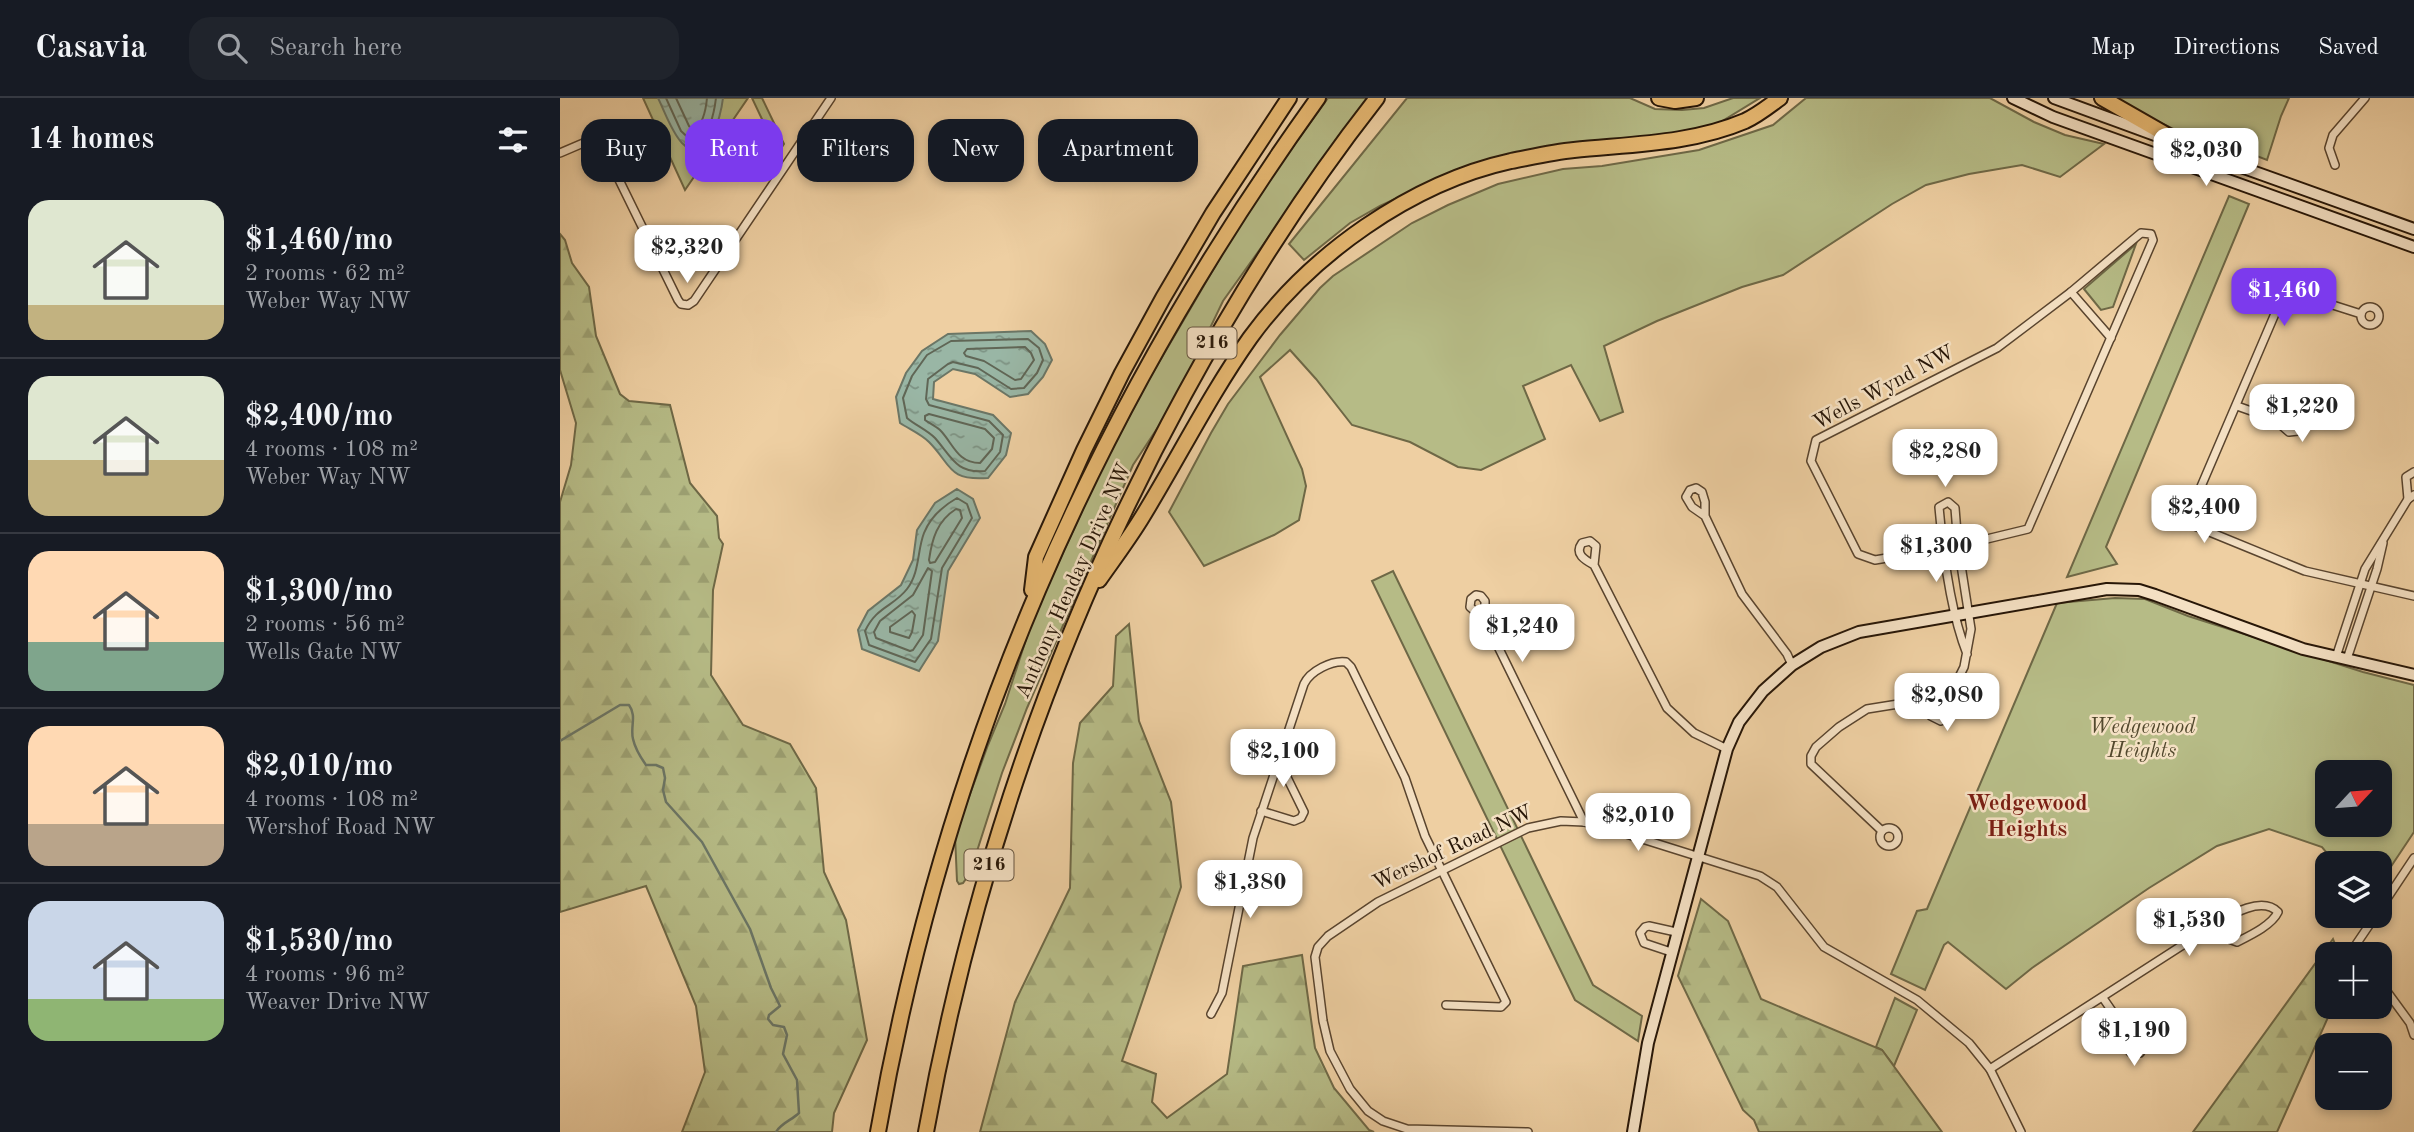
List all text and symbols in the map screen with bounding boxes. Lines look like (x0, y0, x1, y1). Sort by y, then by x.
search box (189, 17, 679, 80)
icon: search (213, 29, 251, 67)
text: Casavia (35, 32, 147, 65)
text: Search here (269, 35, 402, 61)
text: Map (2091, 36, 2135, 60)
text: Directions (2173, 36, 2280, 60)
text: Saved (2318, 36, 2379, 60)
chip: Buy (581, 119, 671, 182)
chip: Rent (685, 119, 783, 182)
chip: Filters (797, 119, 914, 182)
chip: New (928, 119, 1024, 182)
chip: Apartment (1038, 119, 1198, 182)
icon: filters (494, 121, 532, 159)
text: 14 homes (28, 125, 154, 155)
pin: $2,030 (2149, 129, 2263, 188)
text: $2,030 (2169, 139, 2243, 162)
text: $1,460/mo (245, 226, 393, 256)
pin: $2,320 (630, 226, 744, 285)
icon: home (84, 228, 168, 312)
text: $2,320 (650, 236, 724, 259)
text: 2 rooms · 62 m² (245, 262, 405, 285)
pin: $1,460 (2227, 268, 2341, 328)
text: $1,460 (2247, 279, 2321, 302)
text: Weber Way NW (245, 290, 411, 313)
road number: 216 (1188, 328, 1236, 358)
street label: Wells Wynd NW (1810, 342, 1958, 434)
pin: $1,220 (2245, 384, 2359, 444)
text: $1,220 (2265, 395, 2339, 418)
text: $2,400/mo (245, 402, 393, 432)
icon: home (84, 404, 168, 488)
pin: $2,280 (1888, 430, 2002, 489)
text: 4 rooms · 108 m² (245, 438, 418, 461)
text: $2,280 (1908, 440, 1982, 463)
street label: Anthony Henday Drive NW (1012, 460, 1136, 702)
text: Weber Way NW (245, 466, 411, 489)
pin: $2,400 (2147, 486, 2261, 545)
text: $2,400 (2167, 496, 2241, 519)
pin: $1,300 (1879, 524, 1993, 584)
text: $1,300 (1899, 535, 1973, 558)
text: $1,300/mo (245, 577, 393, 607)
icon: home (84, 579, 168, 663)
pin: $1,240 (1465, 604, 1579, 664)
text: 2 rooms · 56 m² (245, 613, 405, 636)
text: $1,240 (1485, 615, 1559, 638)
text: Wells Gate NW (245, 641, 402, 664)
pin: $2,080 (1890, 674, 2004, 733)
text: $2,080 (1910, 684, 1984, 707)
park label: Wedgewood Heights (2089, 717, 2196, 762)
pin: $2,100 (1226, 730, 1340, 789)
text: $2,100 (1246, 740, 1320, 763)
text: $2,010/mo (245, 752, 393, 782)
icon: home (84, 754, 168, 838)
north arrow (2315, 760, 2392, 836)
map controls (2315, 760, 2392, 1110)
text: 4 rooms · 108 m² (245, 788, 418, 811)
district label: Wedgewood Heights (1966, 792, 2088, 841)
pin: $2,010 (1581, 794, 1695, 853)
street label: Wershof Road NW (1370, 802, 1536, 894)
text: $2,010 (1601, 804, 1675, 827)
text: Wershof Road NW (245, 816, 435, 839)
road number: 216 (964, 850, 1013, 880)
button: layers (2315, 851, 2392, 928)
pin: $1,380 (1193, 860, 1307, 920)
text: $1,380 (1213, 871, 1287, 894)
pin: $1,530 (2132, 898, 2246, 958)
text: $1,530 (2152, 909, 2226, 932)
text: $1,530/mo (245, 927, 393, 957)
icon: home (84, 929, 168, 1013)
button: + (2315, 942, 2392, 1019)
text: 4 rooms · 96 m² (245, 963, 405, 986)
text: Weaver Drive NW (245, 991, 430, 1014)
pin: $1,190 (2077, 1009, 2191, 1068)
text: $1,190 (2097, 1019, 2171, 1042)
button: − (2315, 1033, 2392, 1110)

